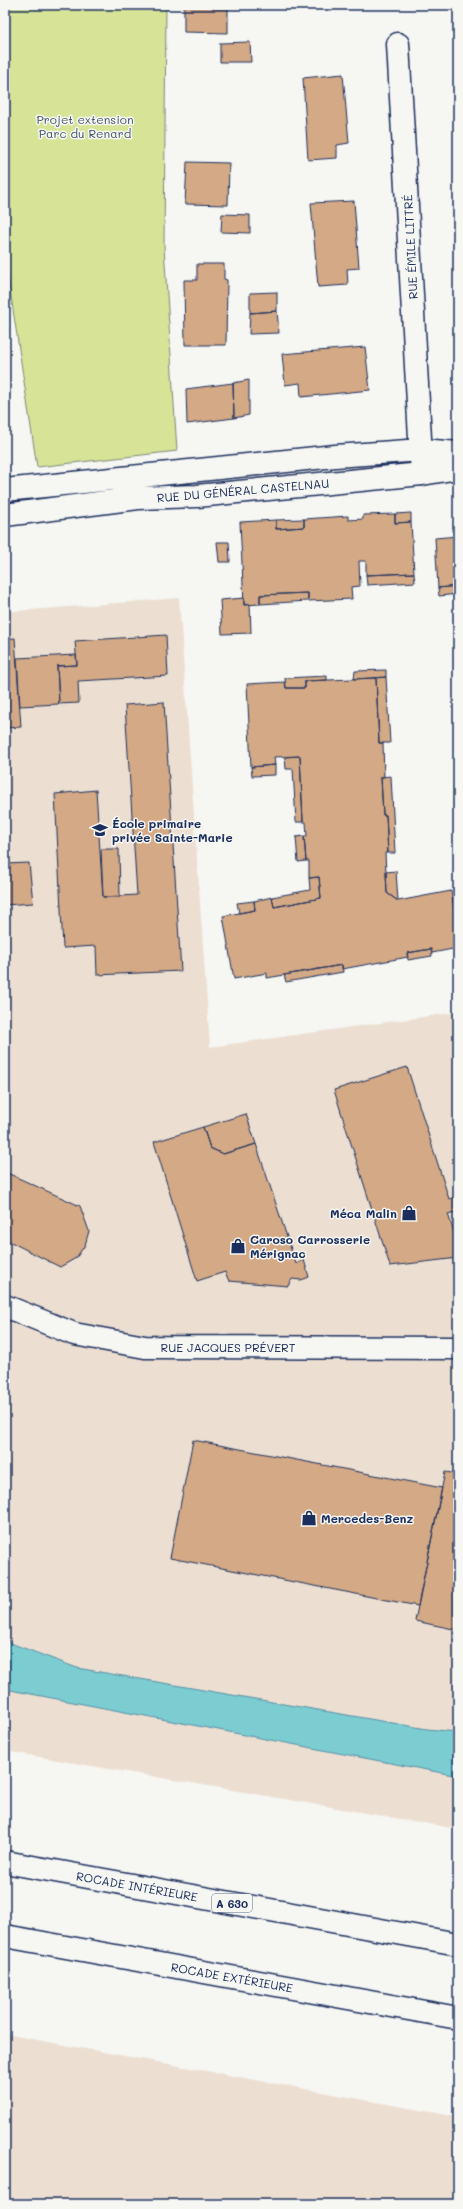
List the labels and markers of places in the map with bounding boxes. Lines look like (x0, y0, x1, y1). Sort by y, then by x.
place label: École primaire privée Sainte-Marie (112, 815, 233, 845)
school or university icon: École primaire privée Sainte-Marie (91, 821, 109, 839)
shop icon: Méca Malin (400, 1204, 418, 1222)
place label: Méca Malin (330, 1205, 397, 1221)
place label: Caroso Carrosserie Mérignac (250, 1231, 370, 1261)
shop icon: Caroso Carrosserie Mérignac (229, 1237, 247, 1255)
shop icon: Mercedes-Benz (300, 1509, 318, 1527)
place label: Mercedes-Benz (321, 1510, 413, 1526)

